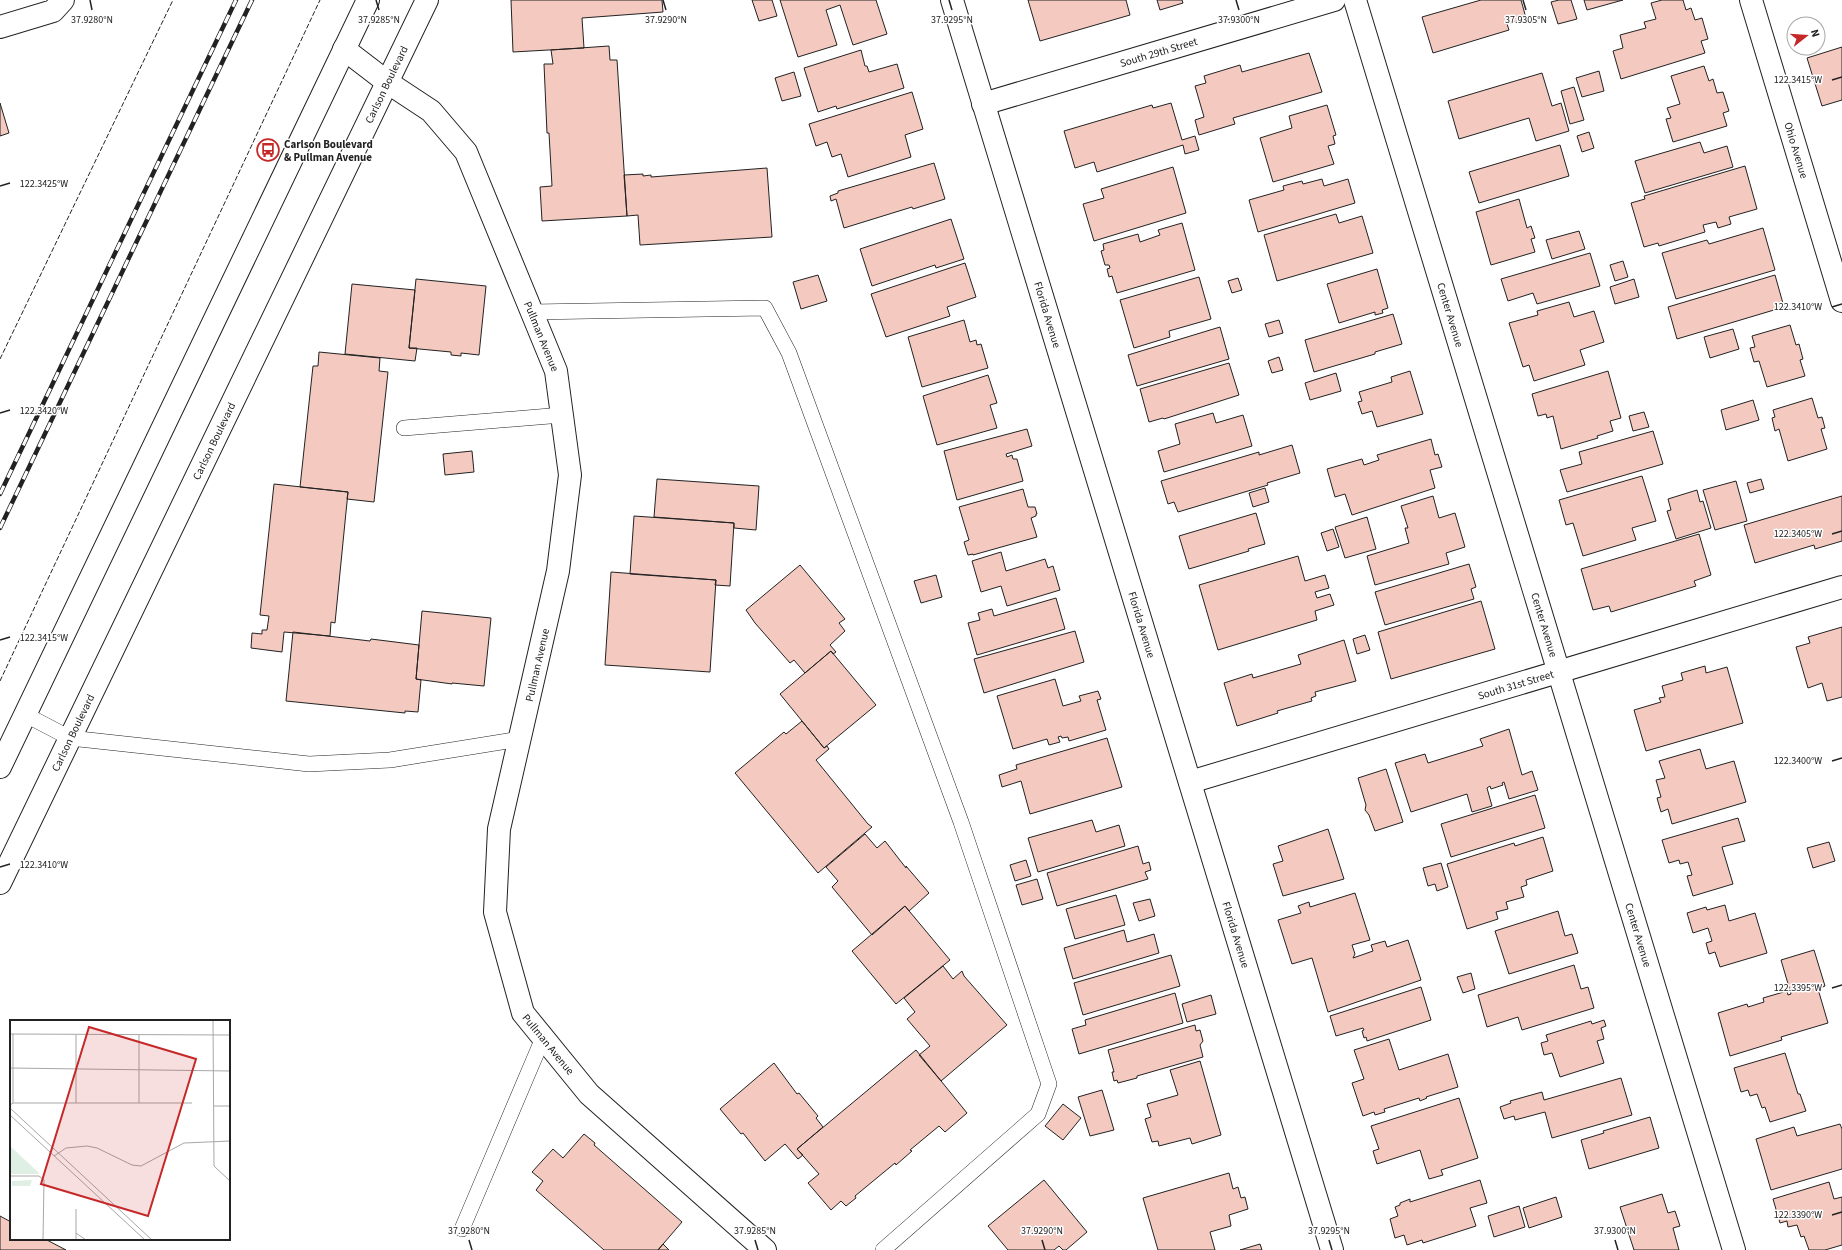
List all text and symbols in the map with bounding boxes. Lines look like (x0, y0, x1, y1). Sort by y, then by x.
text: 37.9280°N (71, 13, 113, 27)
text: 37.9285°N (358, 13, 400, 27)
text: 37.9290°N (645, 13, 687, 27)
text: 37.9295°N (931, 13, 973, 27)
text: 37.9300°N (1218, 13, 1260, 27)
text: 37.9305°N (1505, 13, 1547, 27)
north arrow (1786, 16, 1826, 56)
text: N (1807, 28, 1823, 39)
street label: South 29th Street (1118, 34, 1199, 71)
street label: Carlson Boulevard (361, 43, 412, 126)
text: 122.3415°W (1774, 73, 1822, 87)
street label: Ohio Avenue (1780, 120, 1812, 181)
bus stop icon: Carlson Boulevard & Pullman Avenue (255, 137, 281, 163)
place label: Carlson Boulevard & Pullman Avenue (284, 137, 373, 165)
text: 122.3425°W (20, 177, 68, 191)
street label: Florida Avenue (1030, 280, 1065, 350)
street label: Center Avenue (1433, 281, 1467, 350)
street label: Pullman Avenue (520, 299, 563, 374)
text: 122.3410°W (1774, 300, 1822, 314)
street label: Carlson Boulevard (189, 400, 239, 482)
text: 122.3420°W (20, 404, 68, 418)
text: 122.3405°W (1774, 527, 1822, 541)
street label: Florida Avenue (1124, 590, 1159, 660)
street label: Center Avenue (1527, 591, 1561, 660)
street label: Pullman Avenue (522, 627, 553, 703)
text: 122.3415°W (20, 631, 68, 645)
street label: South 31st Street (1476, 667, 1556, 704)
street label: Carlson Boulevard (48, 692, 98, 774)
text: 122.3400°W (1774, 754, 1822, 768)
text: 122.3410°W (20, 858, 68, 872)
street label: Florida Avenue (1219, 900, 1253, 970)
street label: Center Avenue (1621, 901, 1655, 970)
text: 122.3395°W (1774, 981, 1822, 995)
street label: Pullman Avenue (519, 1011, 578, 1079)
inset map (10, 1020, 230, 1240)
text: 122.3390°W (1774, 1208, 1822, 1222)
text: 37.9280°N (448, 1224, 490, 1238)
text: 37.9285°N (734, 1224, 776, 1238)
text: 37.9290°N (1021, 1224, 1063, 1238)
text: 37.9295°N (1308, 1224, 1350, 1238)
text: 37.9300°N (1594, 1224, 1636, 1238)

